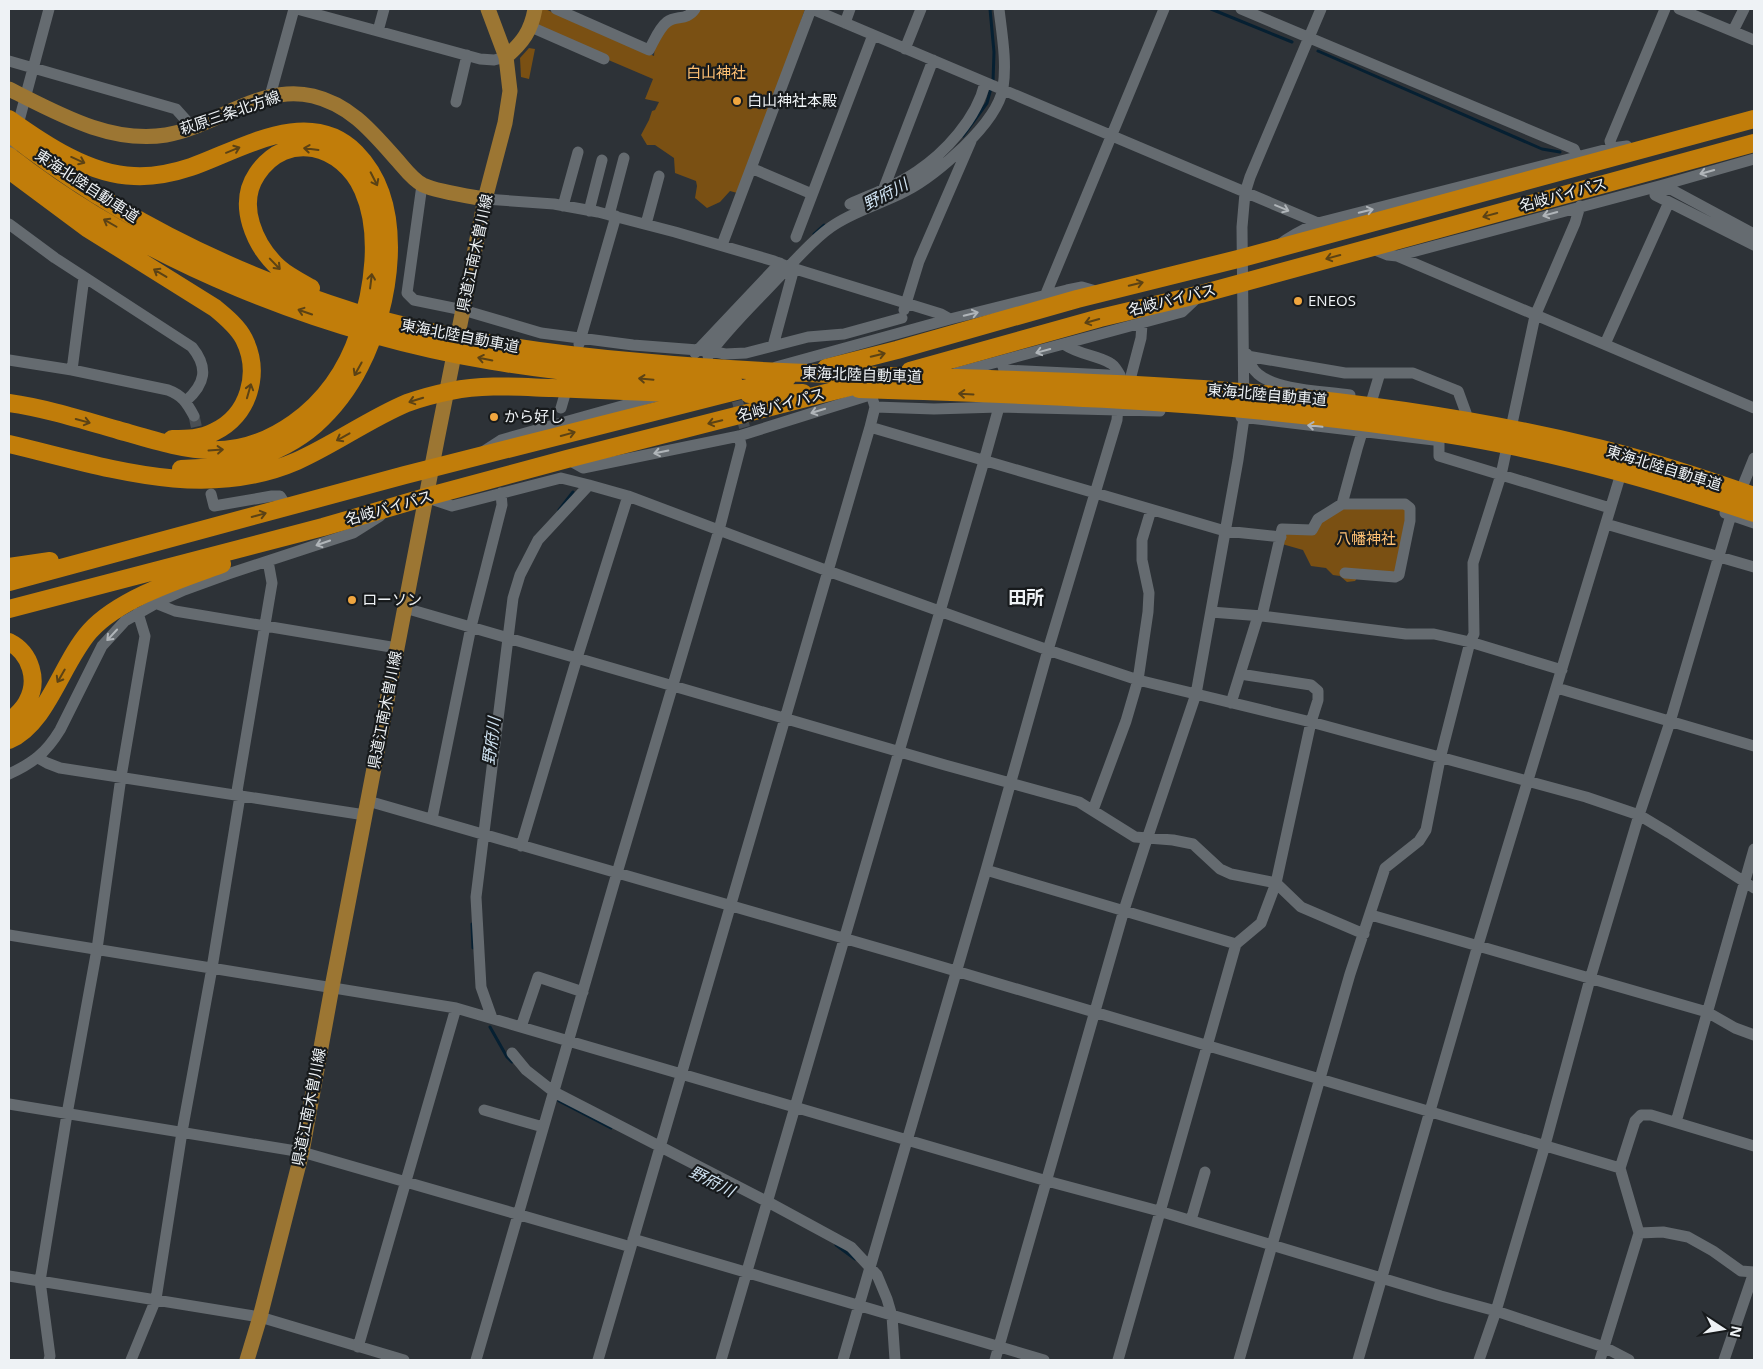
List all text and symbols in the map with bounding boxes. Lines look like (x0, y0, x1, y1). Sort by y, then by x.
park label: 白山神社 (686, 62, 746, 82)
street label: 萩原三条北方線 (177, 86, 283, 139)
place label: 白山神社本殿 (747, 90, 837, 110)
marker: 白山神社本殿 (731, 95, 743, 107)
street label: 東海北陸自動車道 (32, 144, 143, 226)
one-way arrow (304, 144, 320, 154)
one-way arrow (225, 145, 241, 154)
one-way arrow (70, 156, 85, 166)
one-way arrow (1700, 167, 1716, 177)
one-way arrow (369, 171, 379, 186)
water label: 野府川 (859, 172, 913, 215)
street label: 名岐バイパス (1517, 173, 1609, 215)
street label: 県道江南木曽川線 (452, 192, 496, 314)
one-way arrow (1274, 203, 1289, 213)
one-way arrow (1357, 206, 1373, 215)
one-way arrow (1483, 210, 1499, 220)
one-way arrow (1543, 210, 1559, 219)
one-way arrow (103, 218, 118, 228)
one-way arrow (1326, 253, 1342, 263)
one-way arrow (269, 257, 281, 270)
one-way arrow (153, 267, 167, 277)
one-way arrow (366, 273, 376, 289)
street label: 名岐バイパス (1126, 278, 1218, 320)
one-way arrow (1128, 279, 1144, 288)
place label: ENEOS (1308, 290, 1356, 310)
marker: ENEOS (1292, 295, 1304, 307)
one-way arrow (298, 307, 314, 316)
one-way arrow (962, 309, 978, 318)
street label: 東海北陸自動車道 (399, 314, 521, 356)
one-way arrow (1084, 316, 1100, 326)
one-way arrow (1035, 346, 1051, 356)
one-way arrow (870, 350, 886, 359)
one-way arrow (477, 354, 493, 364)
one-way arrow (353, 361, 362, 376)
street label: 東海北陸自動車道 (802, 362, 922, 386)
one-way arrow (638, 374, 654, 384)
street label: 東海北陸自動車道 (1206, 379, 1328, 409)
street label: 名岐バイパス (735, 383, 827, 425)
one-way arrow (244, 384, 254, 400)
one-way arrow (958, 389, 974, 398)
one-way arrow (409, 396, 425, 405)
place label: から好し (504, 406, 564, 426)
one-way arrow (811, 406, 827, 416)
marker: から好し (488, 411, 500, 423)
one-way arrow (74, 416, 90, 426)
one-way arrow (708, 418, 724, 428)
one-way arrow (1307, 421, 1323, 431)
one-way arrow (560, 429, 576, 438)
one-way arrow (336, 433, 350, 443)
street label: 東海北陸自動車道 (1604, 440, 1725, 494)
one-way arrow (208, 446, 224, 455)
one-way arrow (654, 448, 670, 457)
street label: 名岐バイパス (343, 485, 435, 529)
one-way arrow (250, 510, 266, 519)
park label: 八幡神社 (1336, 528, 1396, 548)
one-way arrow (315, 539, 331, 548)
district label: 田所 (1008, 585, 1044, 609)
place label: ローソン (362, 589, 422, 609)
marker: ローソン (346, 594, 358, 606)
one-way arrow (106, 629, 118, 641)
street label: 県道江南木曽川線 (363, 649, 405, 771)
one-way arrow (55, 669, 65, 683)
water label: 野府川 (477, 714, 505, 766)
street label: 県道江南木曽川線 (287, 1046, 329, 1168)
water label: 野府川 (686, 1160, 740, 1203)
north arrow (1698, 1304, 1748, 1354)
text: N (1726, 1324, 1747, 1339)

